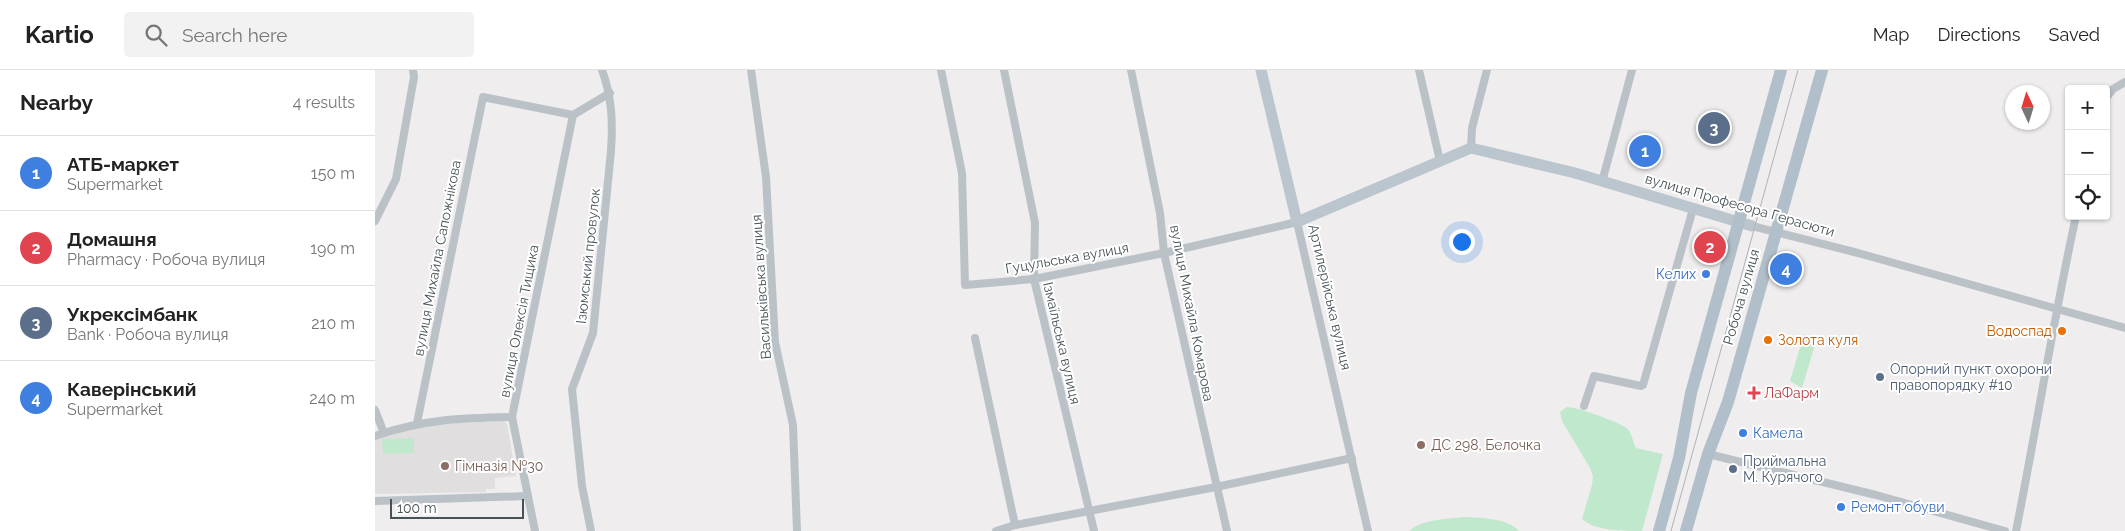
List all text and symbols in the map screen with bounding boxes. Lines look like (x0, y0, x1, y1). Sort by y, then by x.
search box (124, 12, 474, 57)
text: Kartio (25, 20, 94, 49)
icon: search (142, 21, 170, 49)
text: Search here (182, 24, 287, 46)
text: Map (1873, 24, 1909, 45)
text: Directions (1937, 24, 2021, 45)
text: Saved (2049, 24, 2100, 45)
north arrow (2005, 85, 2050, 130)
map controls (2065, 85, 2110, 220)
button: + (2065, 85, 2110, 130)
text: Nearby (20, 90, 93, 115)
text: 4 results (293, 93, 355, 112)
pin: 3 (1698, 109, 1730, 147)
button: − (2065, 130, 2110, 175)
pin: 1 (1629, 132, 1661, 170)
text: АТБ-маркет (67, 153, 179, 175)
street label: вулиця Михайла Сапожнікова (410, 159, 464, 357)
text: 1 (32, 164, 40, 183)
text: 150 m (311, 164, 355, 183)
street label: вулиця Професора Герасюти (1643, 170, 1837, 240)
text: Supermarket (67, 175, 163, 194)
button: locate (2065, 175, 2110, 220)
street label: Ізюмський провулок (573, 187, 603, 325)
street label: Васильківська вулиця (748, 214, 774, 360)
street label: вулиця Михайла Комарова (1167, 223, 1217, 403)
street label: Артилерійська вулиця (1305, 223, 1355, 371)
text: Домашня (67, 228, 157, 250)
pin: 2 (1694, 228, 1726, 266)
your location (1449, 229, 1475, 255)
text: 2 (31, 239, 41, 258)
text: 190 m (310, 239, 355, 258)
street label: Гуцульська вулиця (1004, 239, 1130, 277)
street label: вулиця Олексія Тищика (496, 243, 542, 399)
street label: Робоча вулиця (1720, 247, 1762, 347)
text: Pharmacy · Робоча вулиця (67, 250, 265, 269)
pin: 4 (1770, 250, 1802, 288)
place label: Келих (1656, 266, 1696, 282)
marker: Келих (1700, 268, 1712, 280)
street label: Ізмаїльська вулиця (1040, 280, 1084, 406)
text: Укрексімбанк (67, 303, 198, 325)
text: 3 (32, 314, 40, 333)
text: 210 m (311, 314, 355, 333)
place label: Водоспад (1987, 323, 2052, 339)
text: Bank · Робоча вулиця (67, 325, 229, 344)
marker: Водоспад (2056, 325, 2068, 337)
place label: Золота куля (1778, 332, 1858, 348)
marker: Золота куля (1762, 334, 1774, 346)
place label: Опорний пункт охорони правопорядку #10 (1890, 361, 2052, 393)
marker: Опорний пункт охорони правопорядку #10 (1874, 371, 1886, 383)
text: Каверінський (67, 378, 196, 400)
place label: ЛаФарм (1764, 385, 1819, 401)
marker: ЛаФарм (1748, 387, 1760, 399)
text: 4 (31, 389, 41, 408)
text: 240 m (309, 389, 355, 408)
text: Supermarket (67, 400, 163, 419)
place label: Камела (1753, 425, 1803, 441)
marker: Камела (1737, 427, 1749, 439)
place label: ДС 298, Белочка (1431, 437, 1541, 453)
marker: ДС 298, Белочка (1415, 439, 1427, 451)
place label: Приймальна М. Курячого (1743, 453, 1826, 485)
place label: Гімназія №30 (455, 458, 543, 474)
marker: Гімназія №30 (439, 460, 451, 472)
marker: Приймальна М. Курячого (1727, 463, 1739, 475)
scale bar (390, 496, 524, 519)
place label: Ремонт обуви (1851, 499, 1944, 515)
text: 100 m (397, 500, 437, 516)
marker: Ремонт обуви (1835, 501, 1847, 513)

